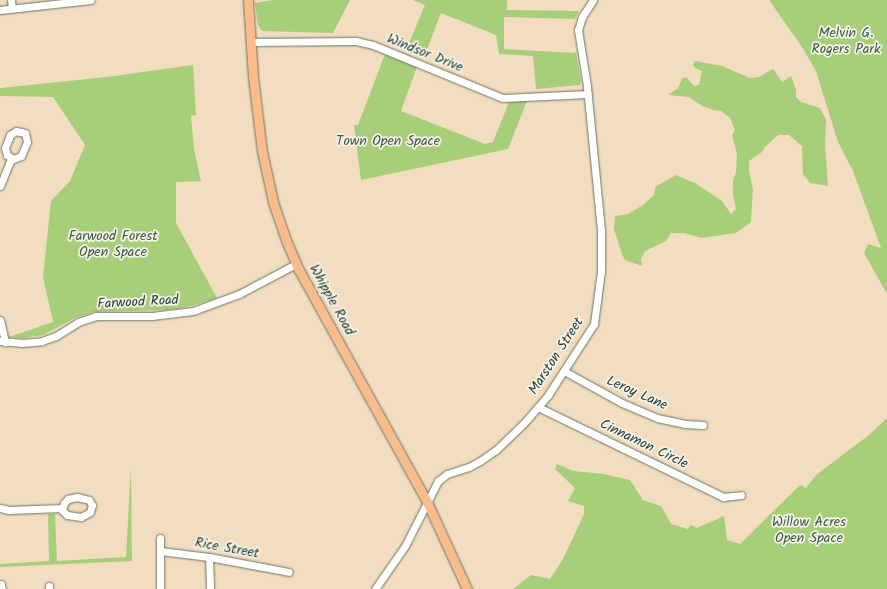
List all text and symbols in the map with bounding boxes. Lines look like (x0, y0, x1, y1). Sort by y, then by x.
park label: Melvin G. Rogers Park (811, 25, 881, 58)
street label: Windsor Drive (385, 30, 465, 76)
park label: Town Open Space (336, 133, 440, 149)
park label: Farwood Forest Open Space (68, 228, 158, 260)
street label: Whipple Road (306, 262, 358, 338)
street label: Farwood Road (97, 291, 179, 313)
street label: Marston Street (525, 314, 587, 398)
street label: Leroy Lane (604, 372, 670, 414)
street label: Cinnamon Circle (597, 415, 691, 473)
park label: Willow Acres Open Space (772, 514, 846, 546)
street label: Rice Street (193, 534, 261, 562)

